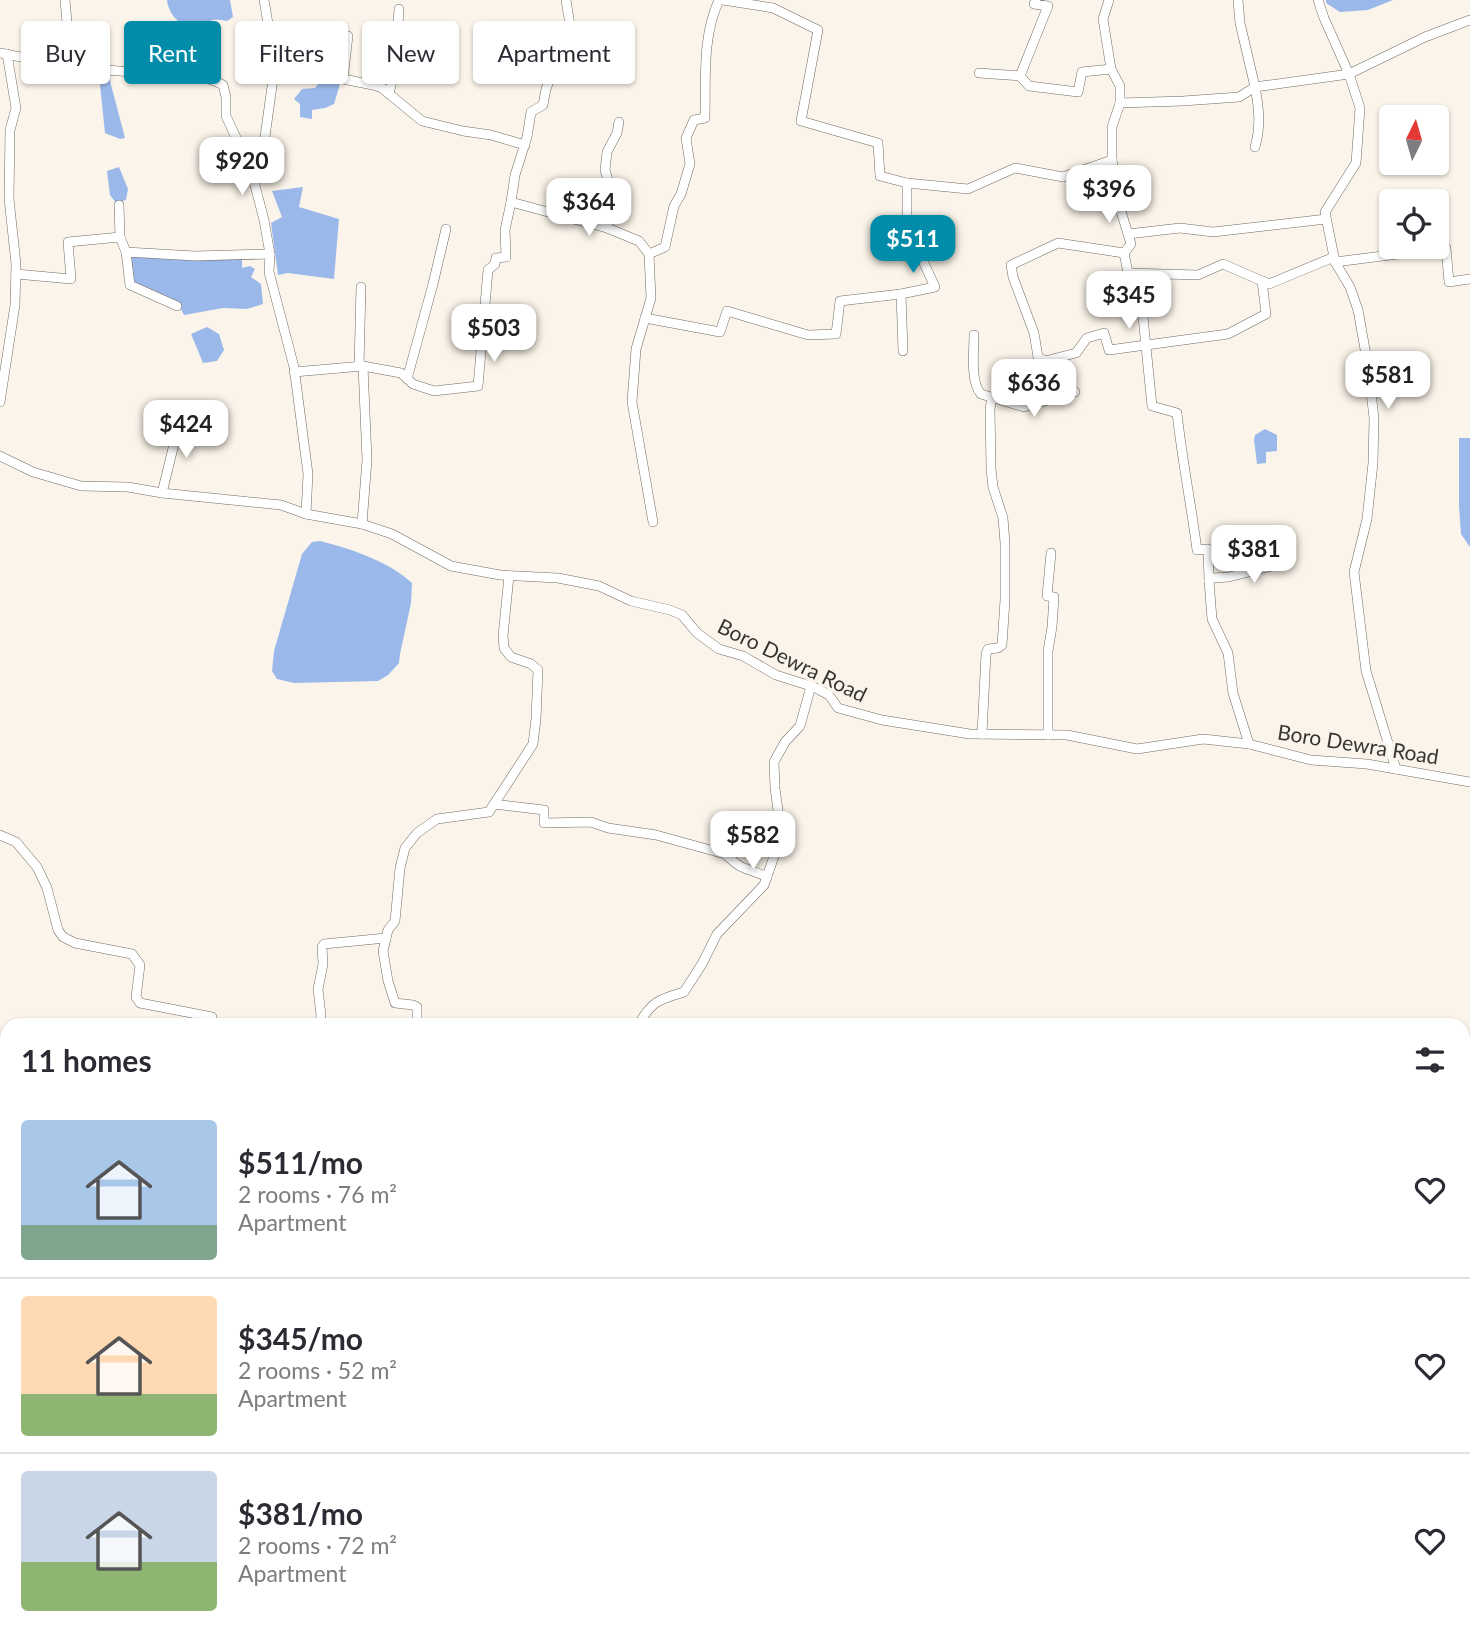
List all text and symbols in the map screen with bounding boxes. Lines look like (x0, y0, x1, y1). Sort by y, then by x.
chip: Buy (21, 21, 110, 84)
chip: Rent (124, 21, 221, 84)
chip: Filters (235, 21, 348, 84)
chip: New (362, 21, 459, 84)
chip: Apartment (473, 21, 635, 84)
north arrow (1379, 105, 1449, 175)
map controls (1379, 105, 1449, 259)
pin: $920 (201, 138, 283, 197)
text: $920 (215, 146, 269, 174)
pin: $396 (1068, 166, 1150, 225)
text: $396 (1082, 174, 1136, 202)
pin: $364 (548, 178, 630, 238)
text: $364 (562, 187, 616, 215)
button: locate (1379, 189, 1449, 259)
pin: $511 (872, 216, 954, 275)
text: $511 (886, 224, 940, 252)
pin: $345 (1088, 272, 1170, 331)
text: $345 (1102, 280, 1156, 308)
pin: $503 (453, 304, 535, 364)
text: $503 (467, 313, 521, 341)
pin: $581 (1347, 352, 1429, 411)
pin: $636 (993, 360, 1075, 419)
text: $581 (1361, 360, 1415, 388)
text: $636 (1007, 368, 1061, 396)
pin: $424 (145, 400, 227, 460)
text: $424 (159, 409, 213, 437)
pin: $381 (1213, 526, 1295, 585)
text: $381 (1227, 534, 1281, 562)
street label: Boro Dewra Road (714, 613, 871, 707)
street label: Boro Dewra Road (1276, 718, 1441, 769)
pin: $582 (712, 812, 794, 871)
text: $582 (726, 820, 780, 848)
icon: filters (1411, 1041, 1449, 1079)
text: 11 homes (21, 1042, 152, 1078)
text: $511/mo (238, 1144, 363, 1180)
icon: home (77, 1148, 161, 1232)
icon: heart (1411, 1171, 1449, 1209)
text: 2 rooms · 76 m² (238, 1180, 397, 1208)
text: Apartment (238, 1208, 346, 1236)
text: $345/mo (238, 1320, 363, 1356)
icon: home (77, 1324, 161, 1408)
icon: heart (1411, 1347, 1449, 1385)
text: 2 rooms · 52 m² (238, 1356, 397, 1384)
text: Apartment (238, 1384, 346, 1412)
text: $381/mo (238, 1495, 363, 1531)
icon: home (77, 1499, 161, 1583)
icon: heart (1411, 1522, 1449, 1560)
text: 2 rooms · 72 m² (238, 1531, 397, 1559)
text: Apartment (238, 1559, 346, 1587)

